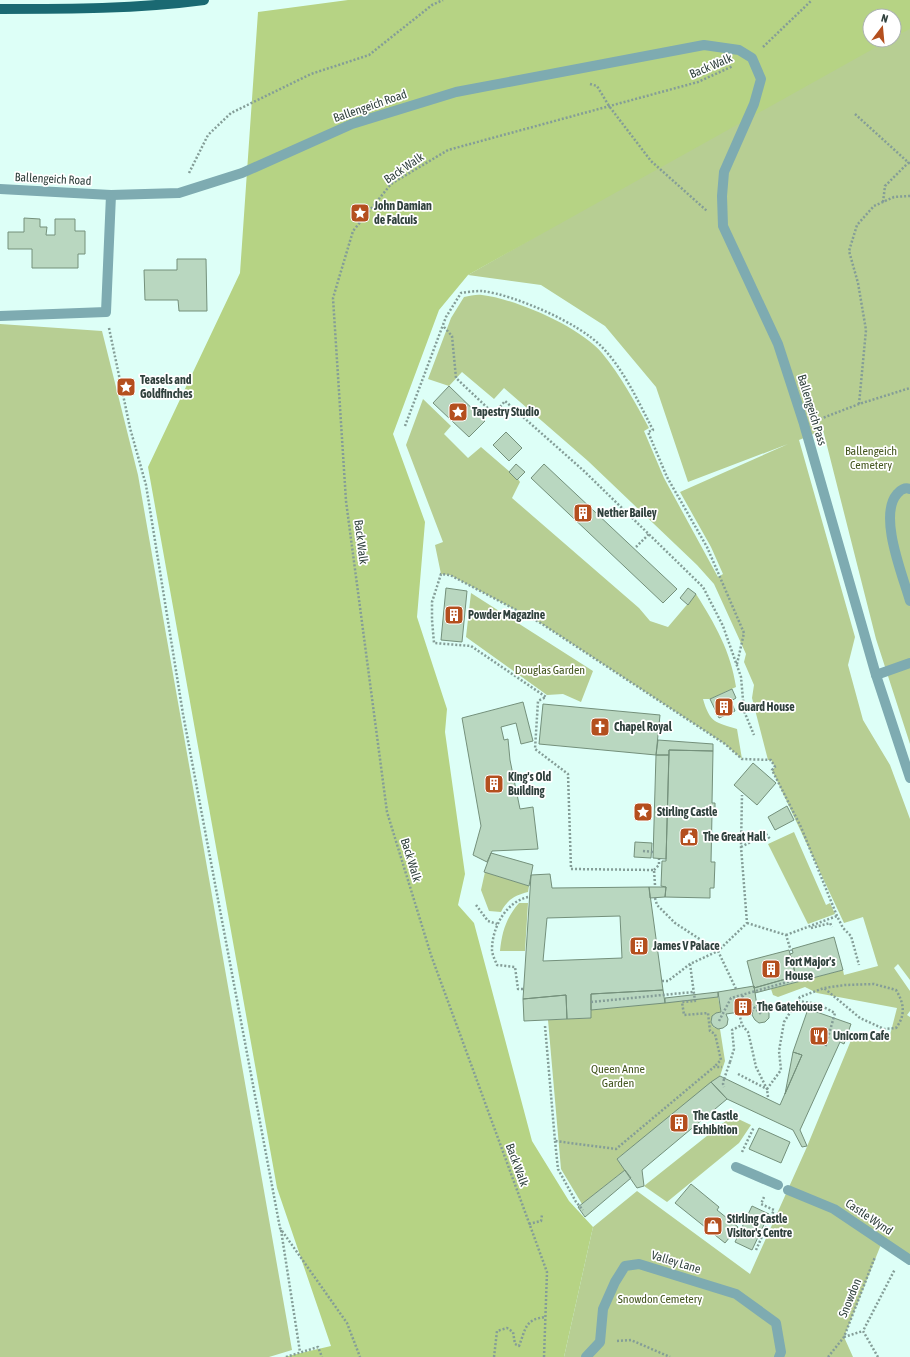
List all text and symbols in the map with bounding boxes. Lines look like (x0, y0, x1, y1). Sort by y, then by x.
north arrow (862, 8, 902, 48)
text: N (880, 12, 890, 25)
street label: Back Walk (688, 50, 735, 81)
street label: Ballengeich Road (331, 87, 409, 125)
street label: Back Walk (381, 149, 427, 186)
street label: Ballengeich Road (14, 170, 92, 188)
place label: John Damian de Falcuis (373, 199, 432, 227)
place icon: John Damian de Falcuis (349, 202, 371, 224)
place label: Teasels and Goldfinches (140, 373, 193, 401)
street label: Ballengeich Pass (795, 373, 829, 447)
place icon: Teasels and Goldfinches (115, 376, 137, 398)
place icon: Tapestry Studio (447, 401, 469, 423)
place label: Tapestry Studio (472, 405, 540, 419)
park label: Ballengeich Cemetery (845, 444, 897, 472)
building icon: Nether Bailey (572, 502, 594, 524)
place label: Nether Bailey (597, 506, 657, 520)
street label: Back Walk (351, 519, 371, 566)
building icon: Powder Magazine (443, 604, 465, 626)
place label: Powder Magazine (468, 608, 546, 622)
park label: Douglas Garden (515, 663, 585, 677)
building icon: Guard House (713, 696, 735, 718)
place label: Guard House (738, 700, 795, 714)
church icon: Chapel Royal (589, 716, 611, 738)
place label: Chapel Royal (614, 720, 673, 734)
place label: King's Old Building (508, 770, 552, 798)
building icon: King's Old Building (483, 773, 505, 795)
place icon: Stirling Castle (632, 801, 654, 823)
place label: Stirling Castle (657, 805, 718, 819)
public building icon: The Great Hall (678, 826, 700, 848)
place label: The Great Hall (703, 830, 767, 844)
street label: Back Walk (398, 836, 424, 884)
building icon: James V Palace (628, 935, 650, 957)
place label: James V Palace (652, 939, 720, 953)
place label: Fort Major's House (785, 955, 836, 983)
building icon: Fort Major's House (760, 958, 782, 980)
building icon: The Gatehouse (732, 996, 754, 1018)
place label: The Gatehouse (757, 1000, 823, 1014)
restaurant icon: Unicorn Cafe (808, 1025, 830, 1047)
place label: Unicorn Cafe (833, 1029, 890, 1043)
park label: Queen Anne Garden (591, 1062, 645, 1090)
place label: The Castle Exhibition (693, 1109, 739, 1137)
building icon: The Castle Exhibition (668, 1112, 690, 1134)
street label: Back Walk (503, 1141, 532, 1189)
street label: Castle Wynd (843, 1196, 895, 1238)
place label: Stirling Castle Visitor's Centre (726, 1212, 793, 1240)
shop icon: Stirling Castle Visitor's Centre (702, 1215, 724, 1237)
street label: Valley Lane (650, 1248, 702, 1276)
street label: Snowdon (836, 1277, 864, 1319)
park label: Snowdon Cemetery (618, 1292, 702, 1306)

